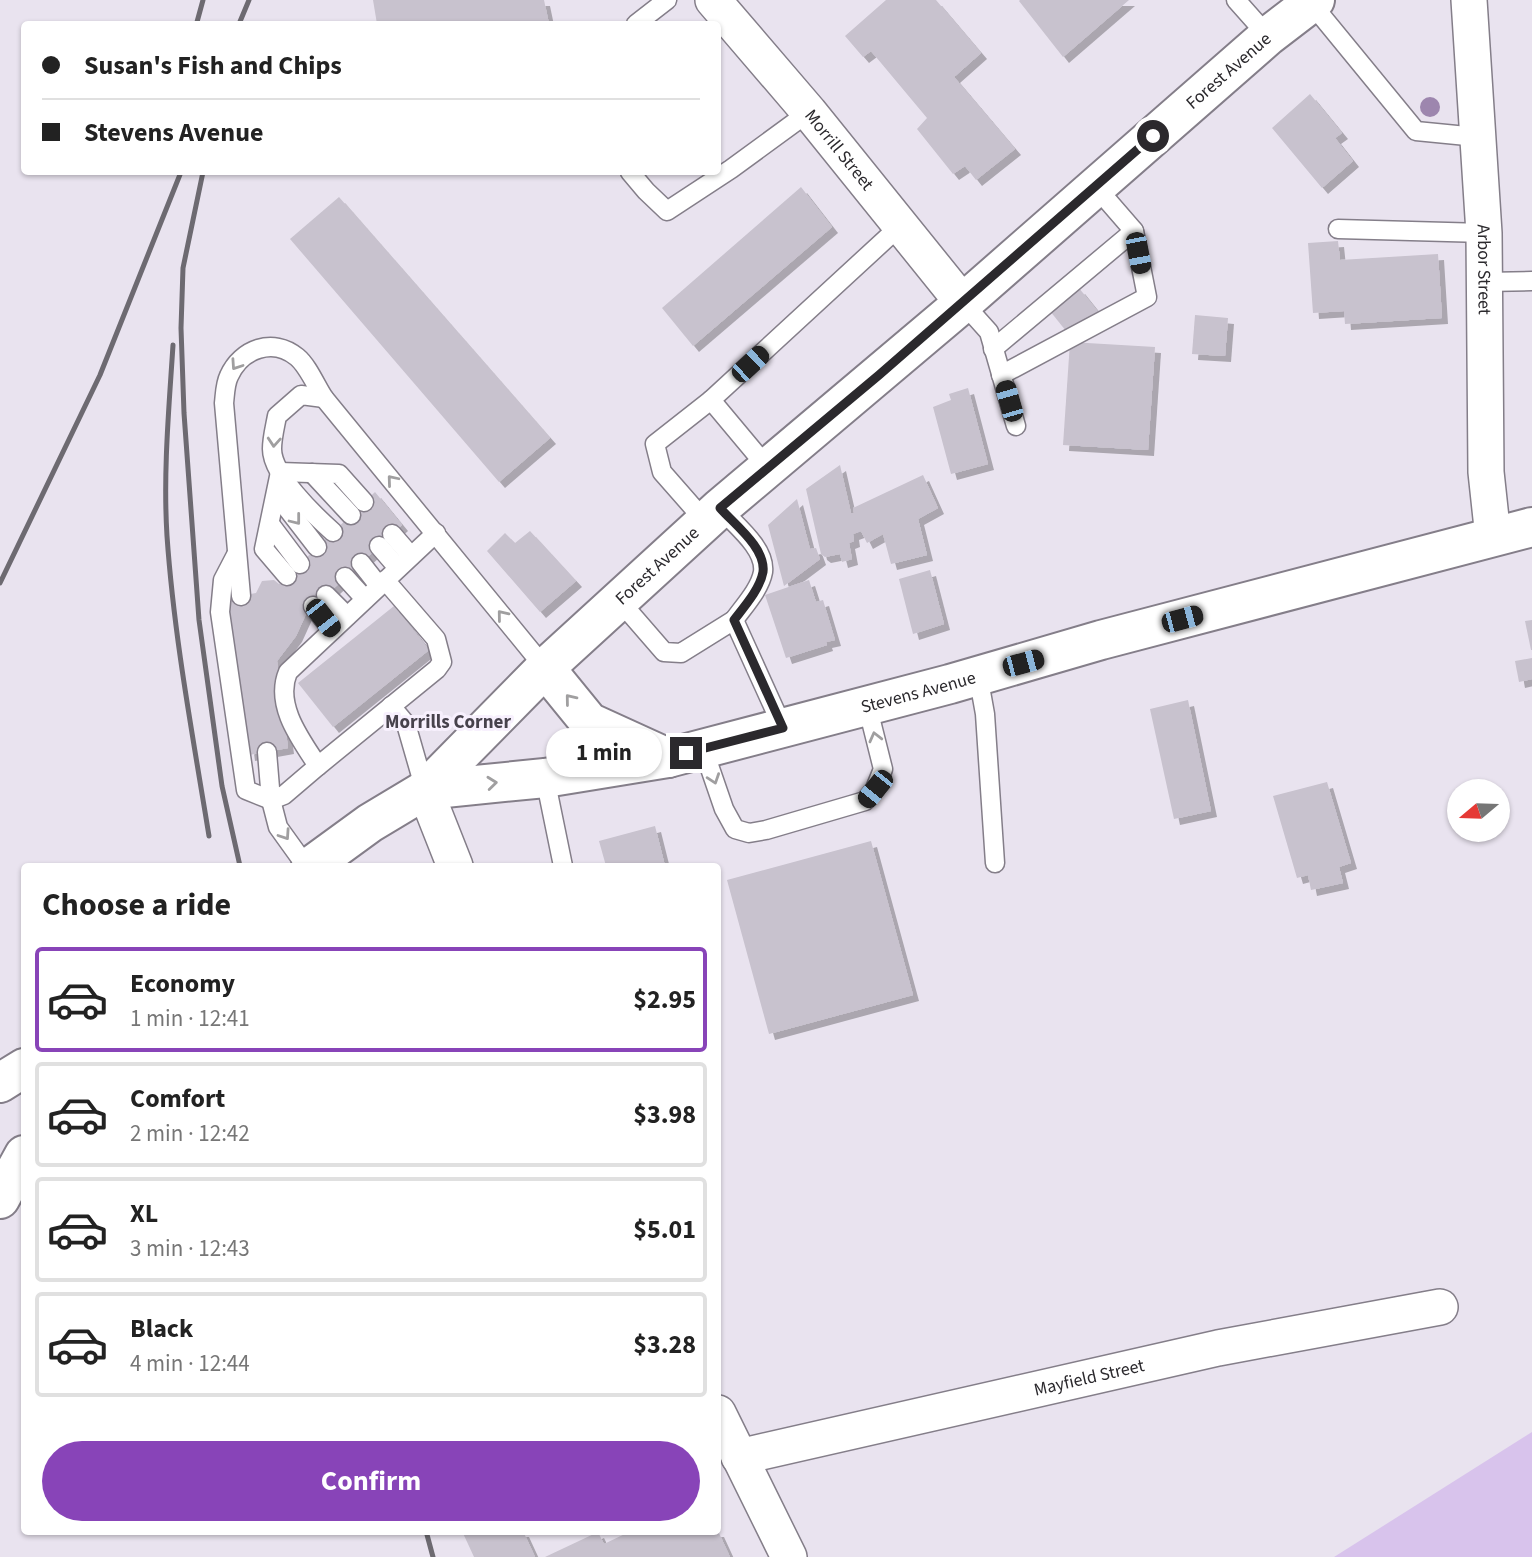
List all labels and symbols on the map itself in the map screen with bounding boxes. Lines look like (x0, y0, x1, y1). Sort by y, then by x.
street label: Forest Avenue (1181, 27, 1277, 115)
street label: Morrill Street (799, 104, 879, 196)
route start (1137, 120, 1169, 152)
street label: Arbor Street (1470, 223, 1497, 315)
car (1124, 230, 1153, 276)
car (728, 342, 773, 386)
one-way arrow (232, 357, 244, 370)
car (994, 378, 1025, 424)
one-way arrow (267, 437, 282, 448)
one-way arrow (388, 476, 400, 489)
one-way arrow (288, 513, 301, 525)
street label: Forest Avenue (610, 521, 705, 611)
car (302, 595, 345, 641)
car (1159, 603, 1206, 635)
one-way arrow (498, 610, 510, 623)
car (1000, 647, 1047, 679)
street label: Stevens Avenue (858, 665, 979, 720)
one-way arrow (566, 694, 578, 707)
district label: Morrills Corner (385, 709, 511, 736)
callout: 1 min (546, 728, 662, 778)
one-way arrow (869, 731, 883, 743)
route end (670, 737, 702, 769)
car (854, 766, 897, 812)
one-way arrow (706, 772, 720, 784)
one-way arrow (487, 776, 498, 791)
north arrow (1447, 779, 1510, 842)
one-way arrow (276, 828, 289, 841)
street label: Mayfield Street (1032, 1353, 1147, 1403)

